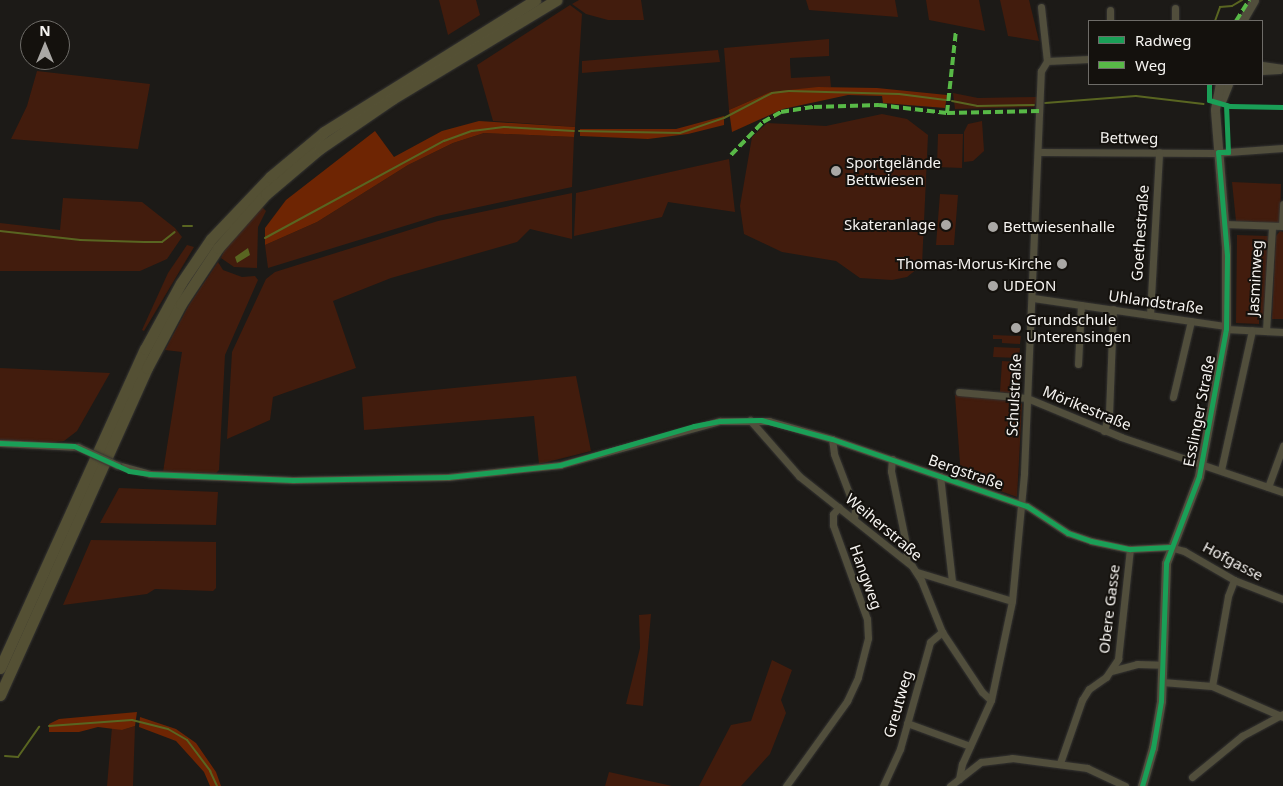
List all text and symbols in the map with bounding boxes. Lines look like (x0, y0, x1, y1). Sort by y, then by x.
north arrow (20, 20, 70, 70)
legend (1088, 20, 1263, 85)
text: N (39, 21, 51, 40)
text: Radweg (1135, 30, 1191, 50)
text: Weg (1135, 55, 1166, 75)
street label: Bettweg (1100, 128, 1158, 148)
place label: Sportgelände Bettwiesen (846, 153, 941, 188)
marker: Sportgelände Bettwiesen (830, 165, 842, 177)
street label: Goethestraße (1128, 184, 1152, 282)
place label: Skateranlage (844, 216, 936, 234)
place label: Bettwiesenhalle (1003, 218, 1115, 236)
marker: Skateranlage (940, 219, 952, 231)
marker: Bettwiesenhalle (987, 221, 999, 233)
street label: Jasminweg (1244, 239, 1266, 317)
place label: Thomas-Morus-Kirche (897, 255, 1052, 273)
marker: Thomas-Morus-Kirche (1056, 258, 1068, 270)
place label: UDEON (1003, 277, 1056, 295)
marker: UDEON (987, 280, 999, 292)
street label: Uhlandstraße (1107, 286, 1205, 318)
place label: Grundschule Unterensingen (1026, 310, 1131, 345)
marker: Grundschule Unterensingen (1010, 322, 1022, 334)
street label: Schulstraße (1003, 353, 1025, 437)
street label: Esslinger Straße (1179, 354, 1219, 468)
street label: Mörikestraße (1040, 382, 1134, 434)
street label: Bergstraße (926, 451, 1006, 493)
street label: Weiherstraße (842, 490, 926, 564)
street label: Hofgasse (1200, 538, 1266, 584)
street label: Hangweg (846, 542, 886, 612)
street label: Obere Gasse (1095, 563, 1123, 655)
street label: Greutweg (880, 668, 916, 740)

